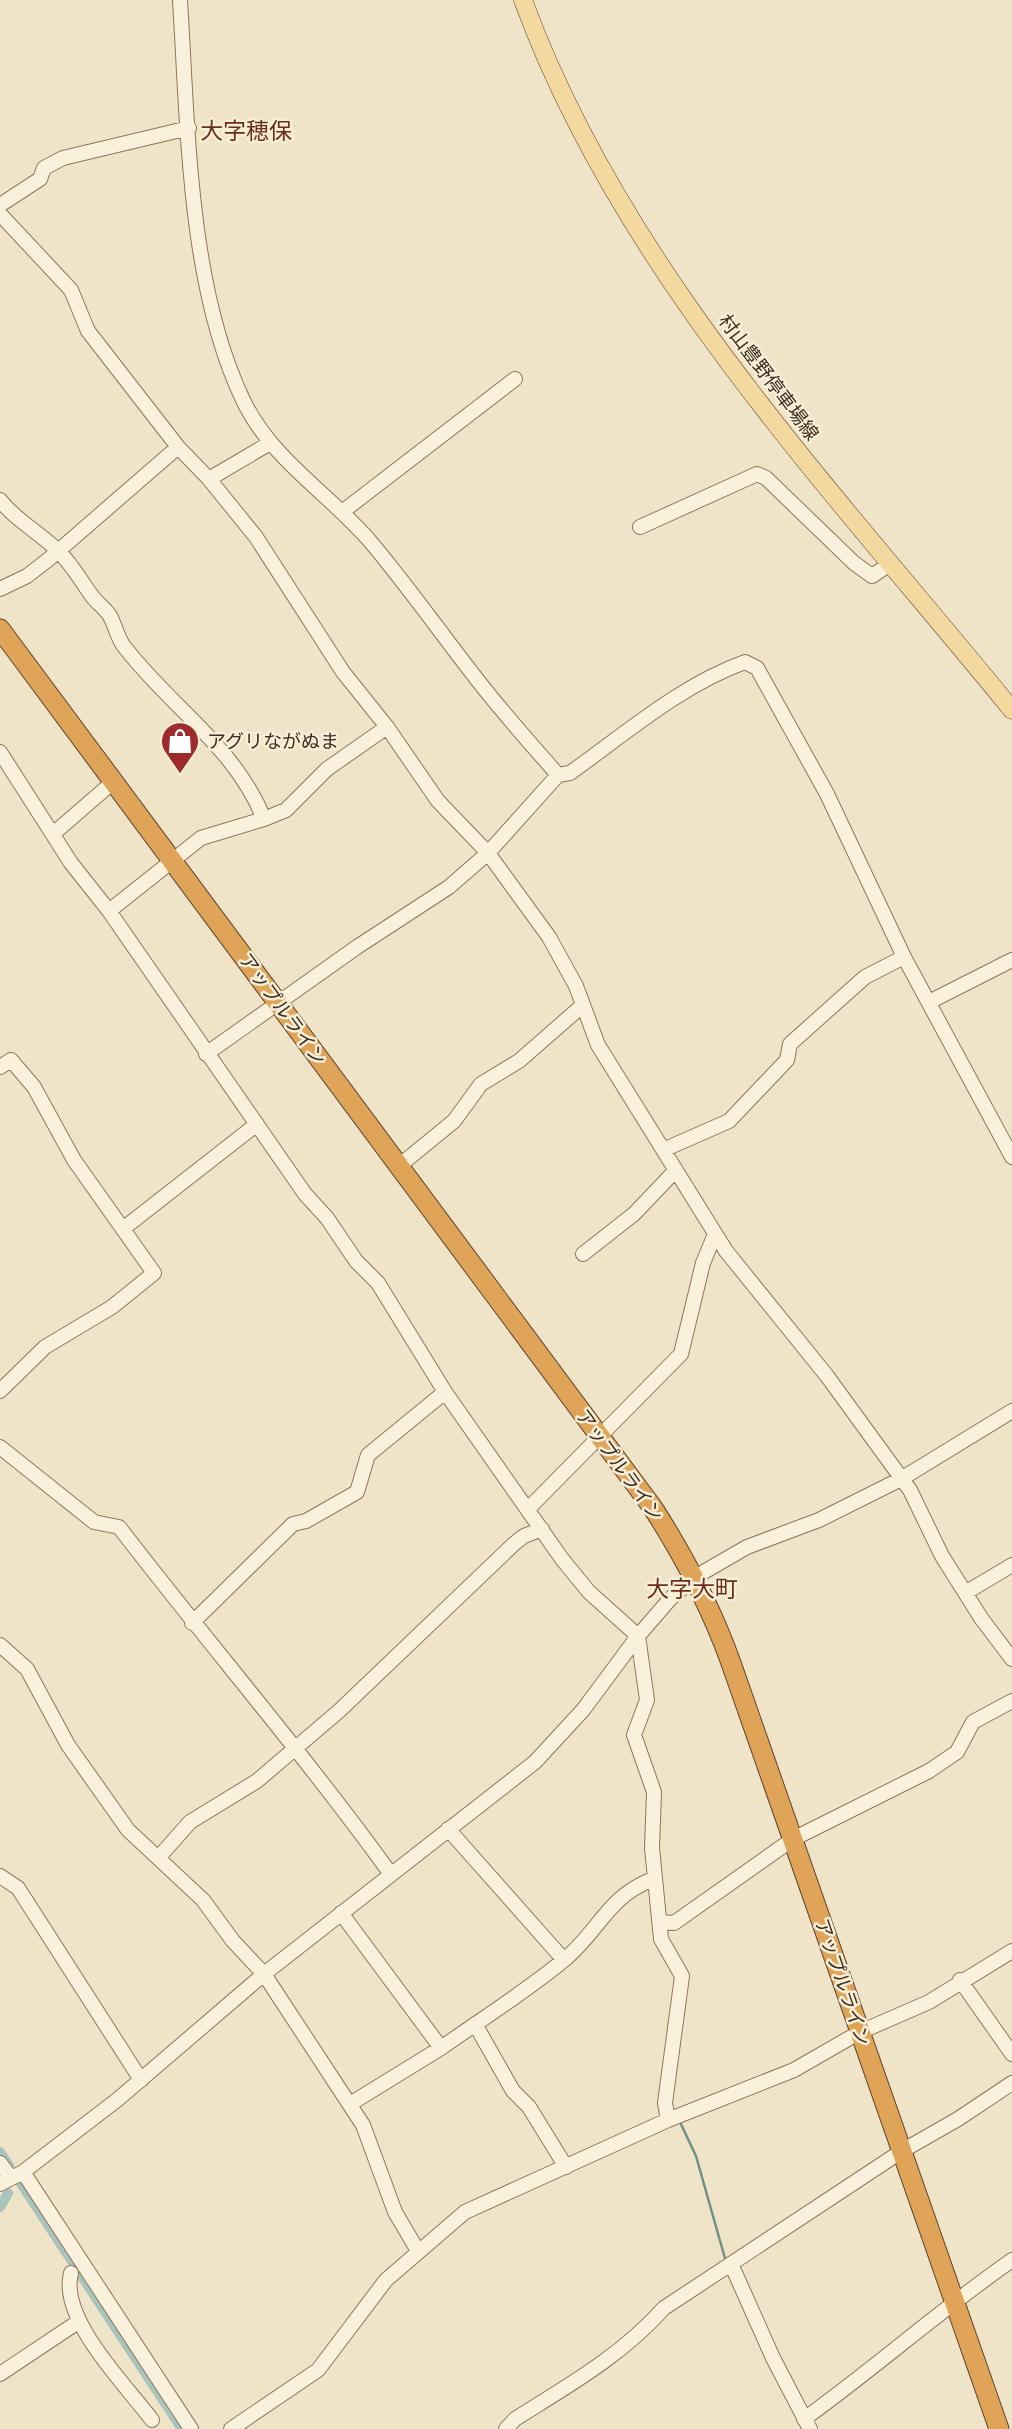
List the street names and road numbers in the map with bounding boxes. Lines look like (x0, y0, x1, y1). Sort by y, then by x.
street label: 村山豊野停車場線 (714, 308, 826, 445)
street label: アップルライン (234, 947, 333, 1070)
street label: アップルライン (571, 1403, 670, 1526)
street label: アップルライン (810, 1915, 878, 2049)

